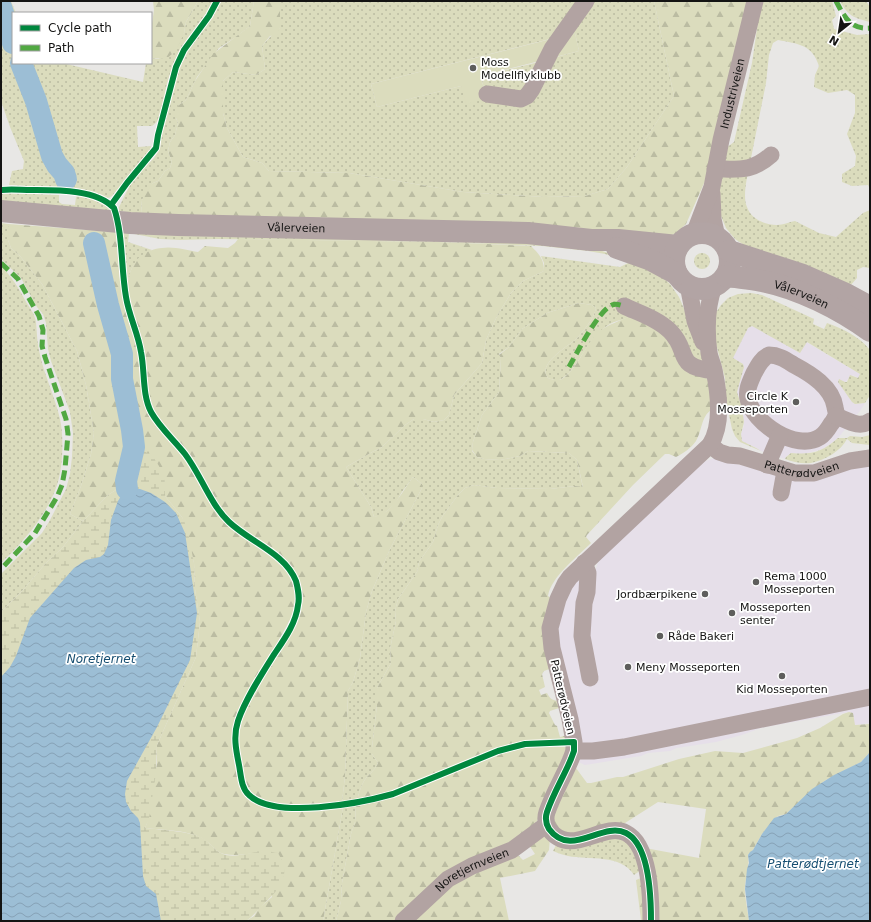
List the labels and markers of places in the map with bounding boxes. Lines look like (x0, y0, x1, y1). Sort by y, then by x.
place label: Moss Modellflyklubb (481, 56, 561, 82)
marker: Moss Modellflyklubb (468, 63, 478, 73)
place label: Circle K Mosseporten (717, 390, 789, 416)
marker: Circle K Mosseporten (791, 397, 801, 407)
place label: Rema 1000 Mosseporten (764, 570, 835, 596)
marker: Rema 1000 Mosseporten (751, 577, 761, 587)
place label: Jordbærpikene (616, 588, 697, 601)
marker: Jordbærpikene (700, 589, 710, 599)
place label: Mosseporten senter (740, 601, 811, 627)
marker: Mosseporten senter (727, 608, 737, 618)
place label: Råde Bakeri (668, 630, 734, 643)
marker: Råde Bakeri (655, 631, 665, 641)
place label: Meny Mosseporten (636, 661, 740, 674)
marker: Meny Mosseporten (623, 662, 633, 672)
marker: Kid Mosseporten (777, 671, 787, 681)
place label: Kid Mosseporten (736, 683, 828, 696)

